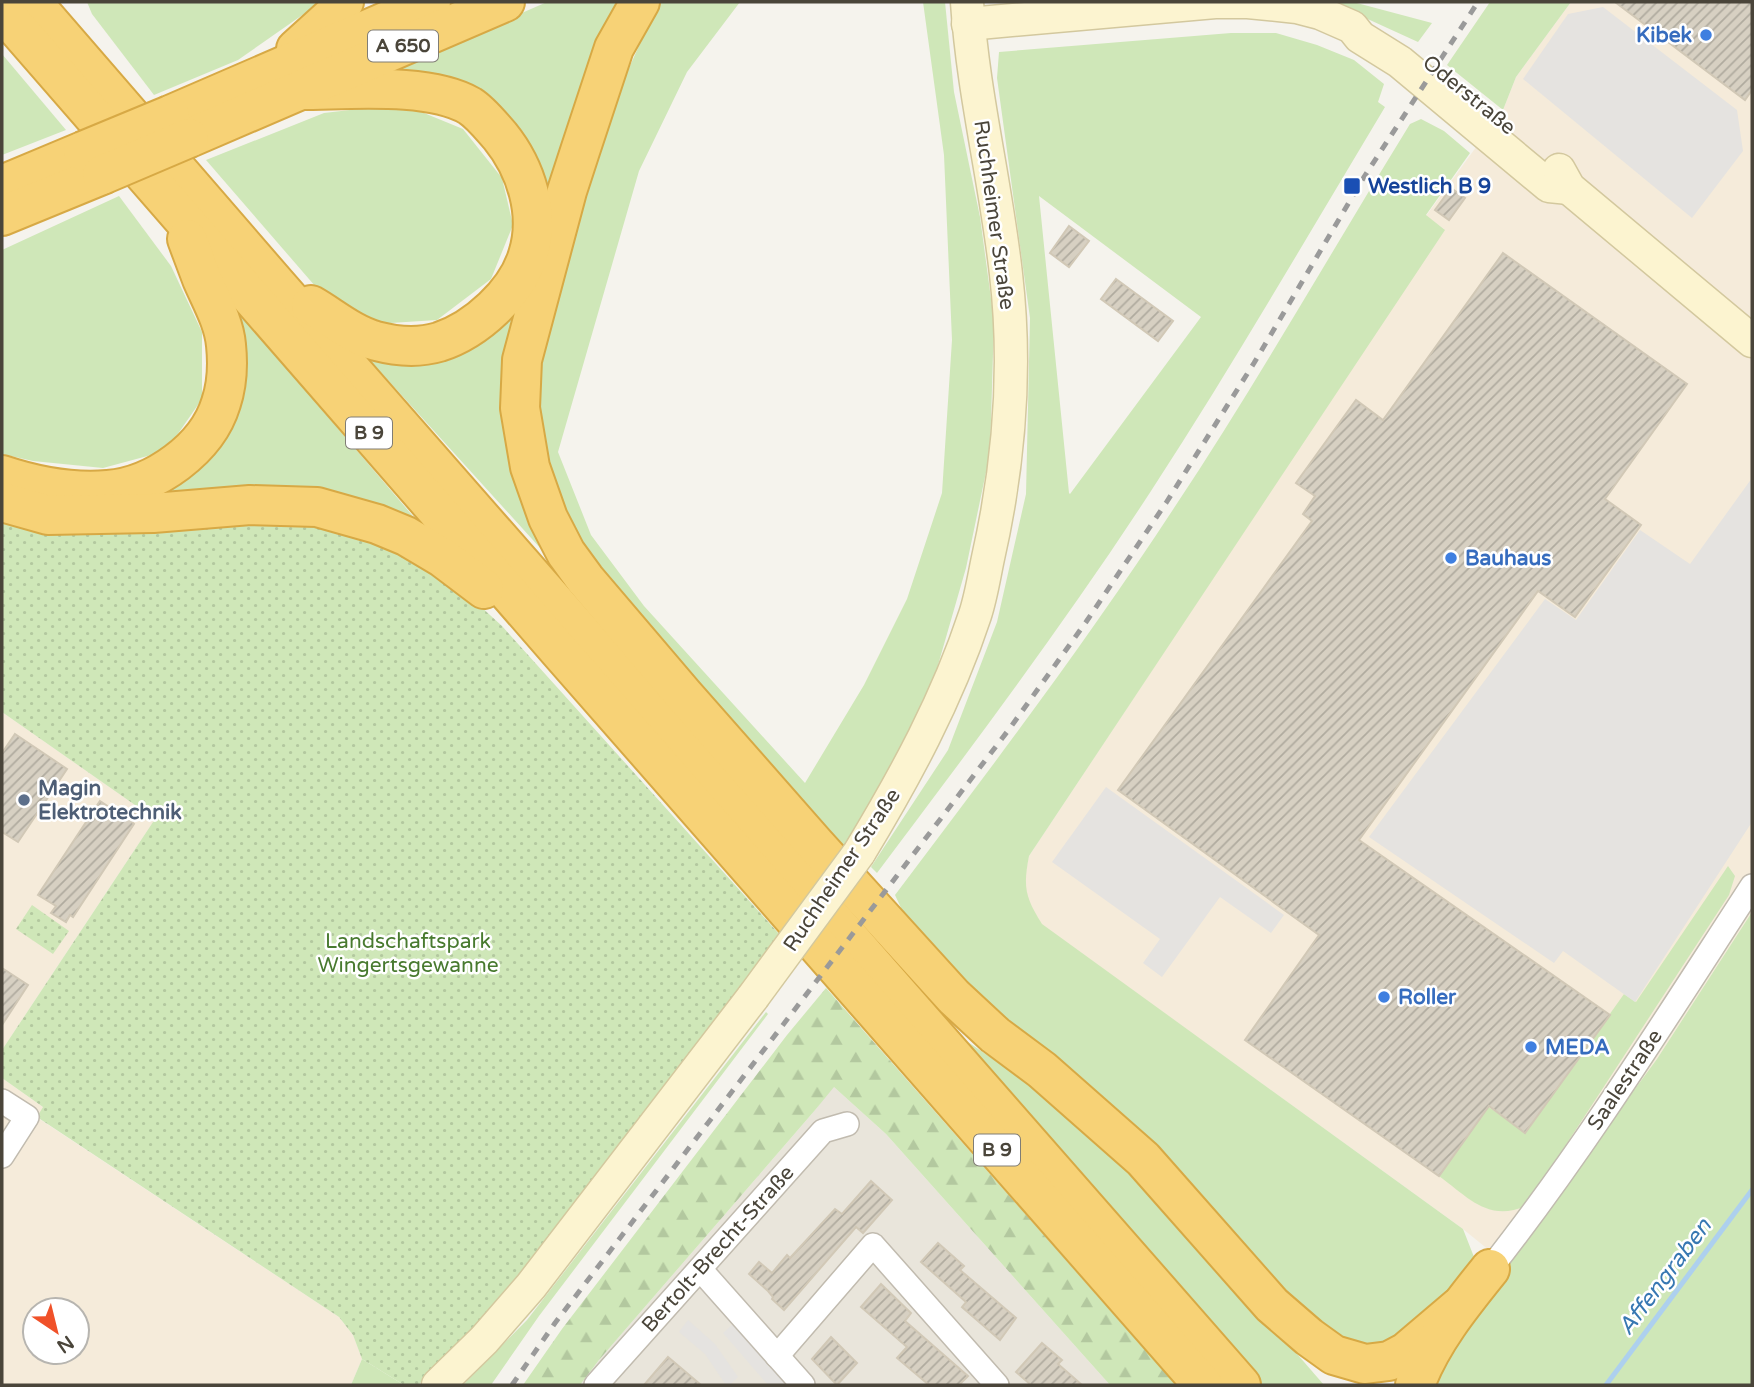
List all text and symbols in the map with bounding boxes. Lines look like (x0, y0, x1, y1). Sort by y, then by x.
place label: Kibek (1636, 23, 1693, 48)
marker: Kibek (1698, 27, 1714, 43)
road number: A 650 (368, 30, 438, 61)
street label: Oderstraße (1417, 50, 1521, 140)
street label: Ruchheimer Straße (968, 119, 1020, 312)
place label: Westlich B 9 (1368, 174, 1491, 199)
marker: Westlich B 9 (1342, 176, 1362, 196)
road number: B 9 (346, 418, 392, 448)
place label: Bauhaus (1465, 546, 1551, 571)
marker: Bauhaus (1443, 550, 1459, 566)
place label: Magin Elektrotechnik (38, 776, 182, 825)
street label: Ruchheimer Straße (778, 784, 906, 956)
marker: Magin Elektrotechnik (16, 792, 32, 808)
park label: Landschaftspark Wingertsgewanne (317, 929, 499, 978)
place label: Roller (1398, 985, 1457, 1010)
marker: Roller (1376, 989, 1392, 1005)
street label: Saalestraße (1582, 1025, 1668, 1135)
place label: MEDA (1545, 1035, 1610, 1060)
marker: MEDA (1523, 1039, 1539, 1055)
road number: B 9 (974, 1134, 1020, 1166)
street label: Bertolt-Brecht-Straße (637, 1160, 800, 1338)
water label: Affengraben (1612, 1212, 1718, 1341)
north arrow (21, 1296, 91, 1366)
text: N (53, 1331, 78, 1357)

